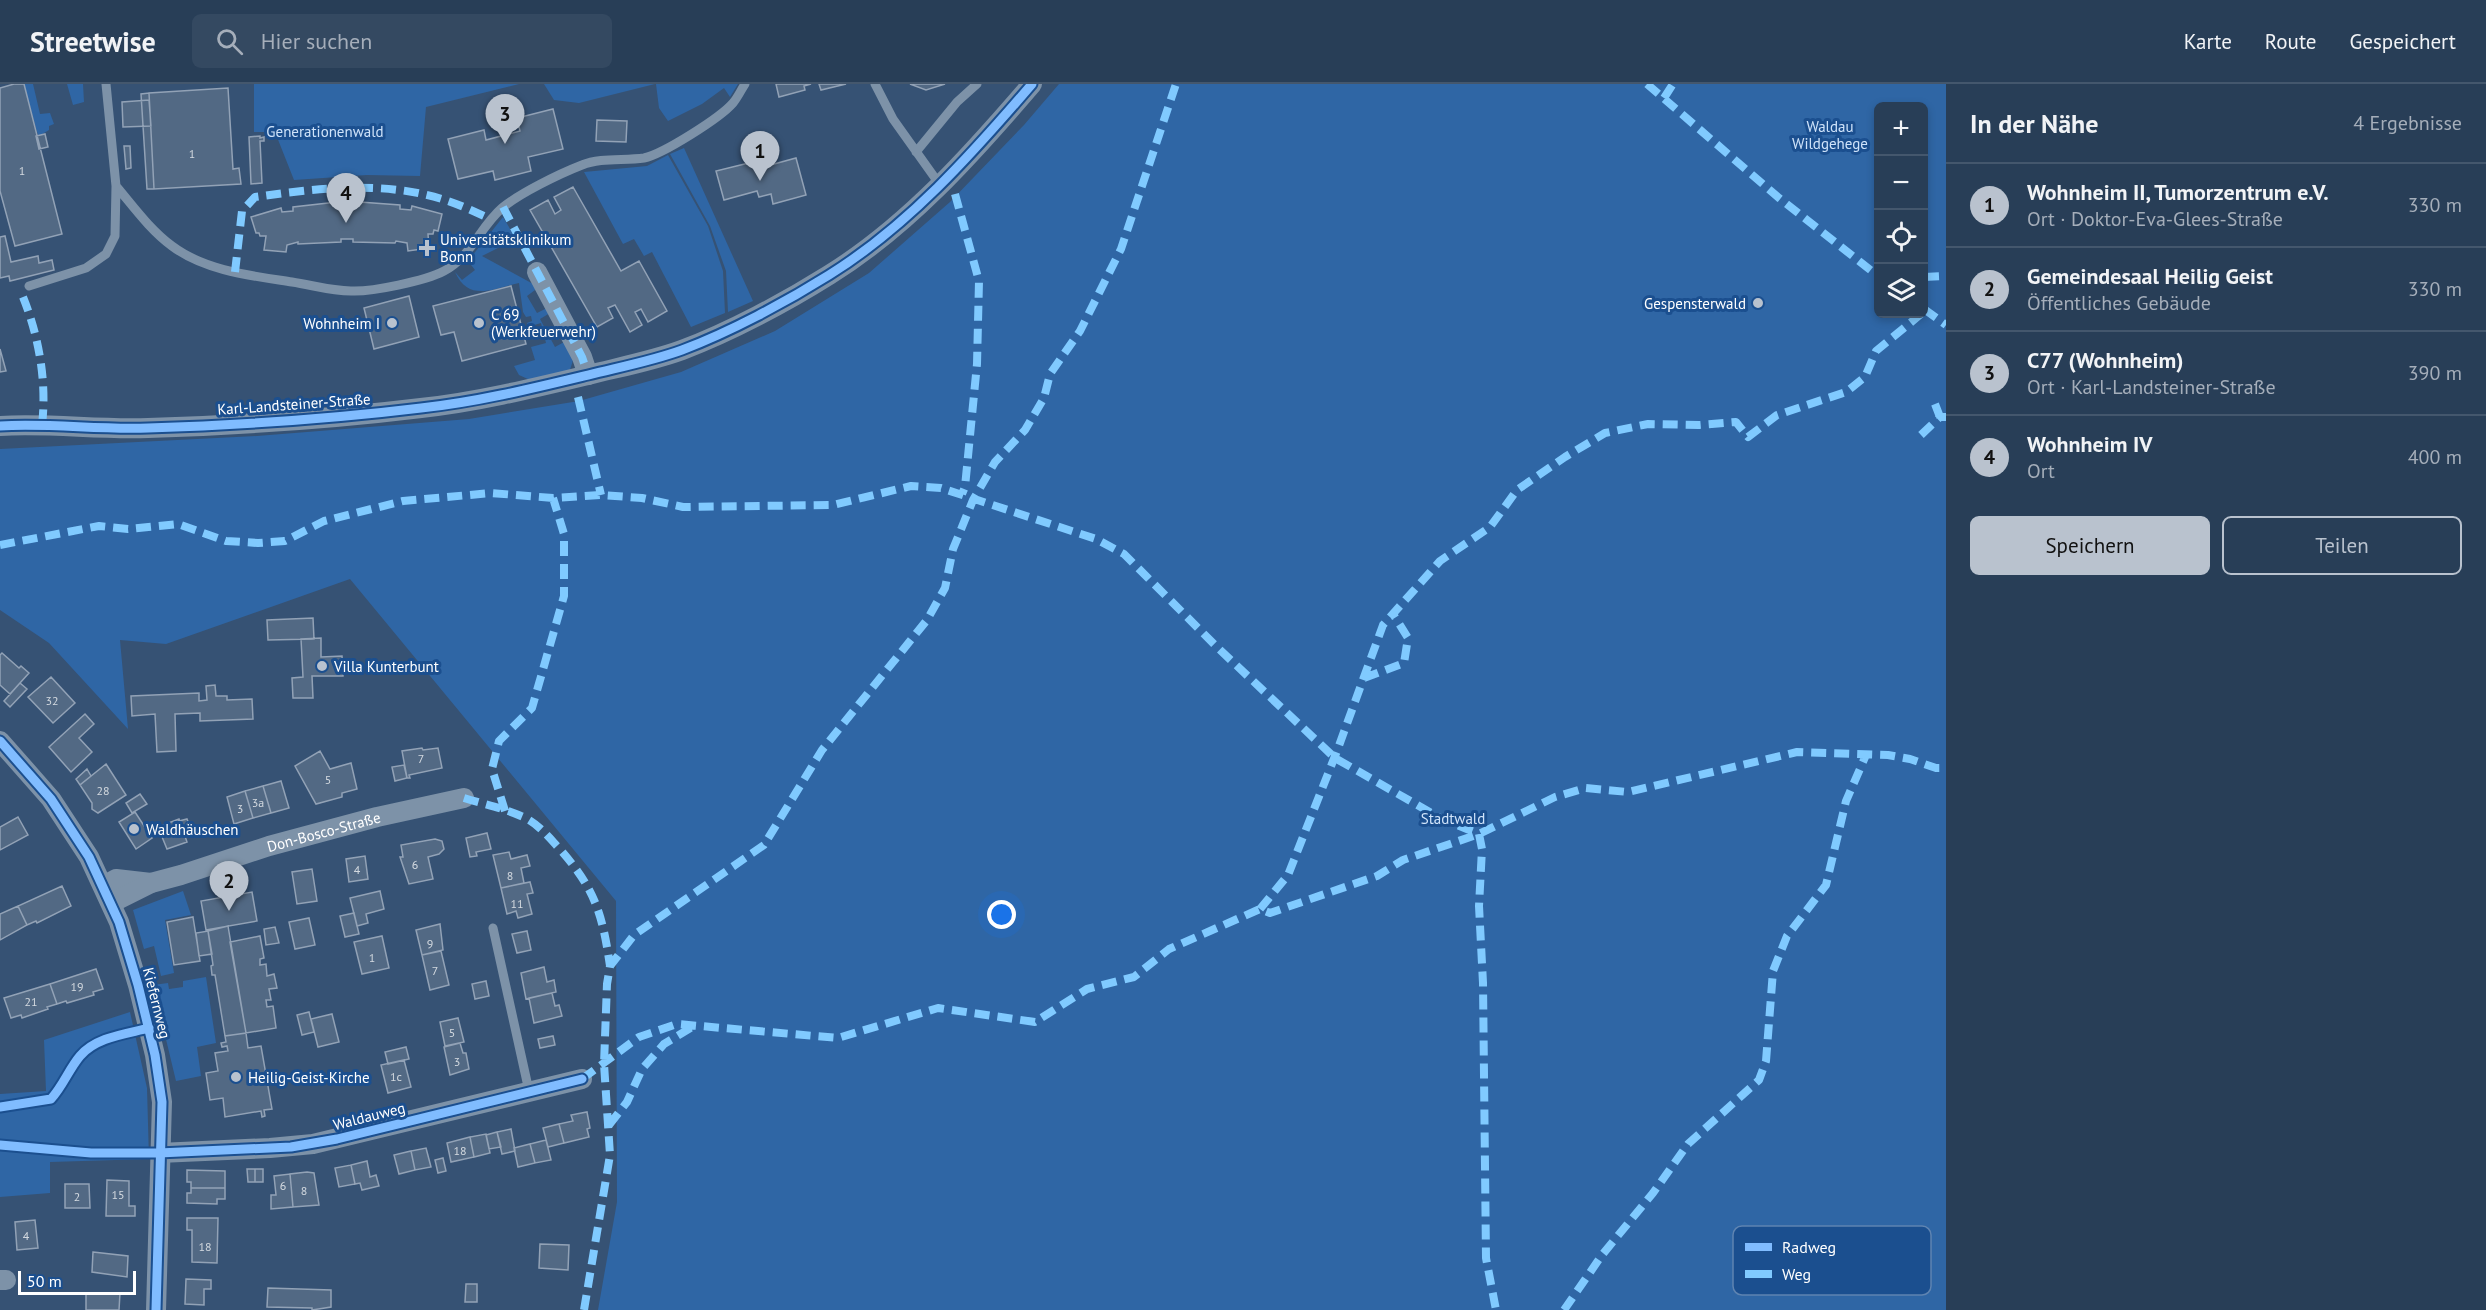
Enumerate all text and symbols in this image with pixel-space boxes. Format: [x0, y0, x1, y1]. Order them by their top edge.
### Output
search box [192, 14, 612, 68]
text: Streetwise [30, 23, 156, 60]
icon: search [213, 25, 246, 58]
text: Hier suchen [261, 27, 372, 55]
text: Karte [2184, 28, 2232, 55]
text: Route [2265, 28, 2316, 55]
text: Gespeichert [2349, 28, 2456, 55]
pin: 3 [486, 94, 524, 144]
map controls [1874, 102, 1928, 318]
button: + [1874, 102, 1928, 156]
text: In der Nähe [1970, 107, 2098, 140]
text: 4 Ergebnisse [2353, 110, 2462, 136]
park label: Waldau Wildgehege [1792, 117, 1868, 153]
park label: Generationenwald [266, 122, 384, 141]
pin: 1 [740, 132, 780, 181]
house number: 1 [189, 146, 195, 161]
button: − [1874, 156, 1928, 210]
house number: 1 [19, 163, 25, 178]
pin: 4 [326, 174, 366, 223]
text: Wohnheim II, Tumorzentrum e.V. [2027, 178, 2329, 206]
text: 1 [1984, 192, 1995, 218]
text: 330 m [2408, 192, 2462, 218]
text: Ort · Doktor-Eva-Glees-Straße [2027, 206, 2283, 232]
button: locate [1874, 210, 1928, 264]
place label: Universitätsklinikum Bonn [440, 230, 571, 266]
marker: Universitätsklinikum Bonn [418, 239, 436, 257]
text: Gemeindesaal Heilig Geist [2027, 262, 2273, 290]
button: layers [1874, 264, 1928, 318]
text: 2 [1984, 276, 1995, 302]
text: 330 m [2408, 276, 2462, 302]
text: Öffentliches Gebäude [2027, 290, 2211, 316]
place label: Gespensterwald [1644, 294, 1746, 313]
marker: Gespensterwald [1751, 296, 1765, 310]
place label: C 69 (Werkfeuerwehr) [491, 305, 596, 341]
place label: Wohnheim I [303, 314, 380, 333]
marker: Wohnheim I [385, 316, 399, 330]
marker: C 69 (Werkfeuerwehr) [472, 316, 486, 330]
text: C77 (Wohnheim) [2027, 346, 2183, 374]
text: 3 [1984, 360, 1995, 386]
text: 390 m [2408, 360, 2462, 386]
text: Ort · Karl-Landsteiner-Straße [2027, 374, 2276, 400]
street label: Karl-Landsteiner-Straße [217, 389, 371, 419]
text: Wohnheim IV [2027, 430, 2152, 458]
text: 4 [1984, 444, 1995, 470]
text: 400 m [2408, 444, 2462, 470]
text: Ort [2027, 458, 2055, 484]
button: Speichern [1970, 516, 2210, 575]
button: Teilen [2222, 516, 2462, 575]
place label: Villa Kunterbunt [333, 657, 439, 676]
marker: Villa Kunterbunt [315, 659, 329, 673]
house number: 32 [45, 693, 59, 708]
house number: 7 [418, 751, 424, 766]
house number: 5 [325, 772, 331, 787]
house number: 28 [96, 783, 110, 798]
house number: 3a [252, 795, 264, 810]
house number: 3 [237, 801, 243, 816]
street label: Don-Bosco-Straße [265, 807, 382, 856]
park label: Stadtwald [1421, 809, 1485, 828]
place label: Waldhäuschen [146, 820, 239, 839]
marker: Waldhäuschen [127, 822, 141, 836]
house number: 6 [412, 857, 418, 872]
pin: 2 [210, 862, 248, 911]
house number: 4 [354, 862, 361, 877]
house number: 8 [507, 868, 513, 883]
house number: 11 [510, 896, 524, 911]
your location [987, 900, 1016, 929]
house number: 9 [427, 936, 433, 951]
house number: 1 [369, 950, 375, 965]
house number: 7 [432, 963, 438, 978]
street label: Kiefernweg [139, 965, 175, 1041]
house number: 19 [70, 979, 84, 994]
house number: 21 [24, 994, 38, 1009]
house number: 5 [449, 1025, 455, 1040]
house number: 3 [454, 1054, 460, 1069]
place label: Heilig-Geist-Kirche [248, 1068, 370, 1087]
house number: 1c [390, 1069, 403, 1084]
marker: Heilig-Geist-Kirche [229, 1070, 243, 1084]
street label: Waldauweg [331, 1098, 407, 1134]
house number: 18 [453, 1143, 467, 1158]
house number: 6 [280, 1178, 286, 1193]
house number: 8 [301, 1183, 307, 1198]
house number: 15 [111, 1187, 125, 1202]
house number: 2 [74, 1189, 80, 1204]
legend [1733, 1226, 1931, 1295]
house number: 4 [23, 1228, 30, 1243]
text: Radweg [1782, 1237, 1836, 1257]
house number: 18 [198, 1239, 212, 1254]
text: Weg [1782, 1264, 1811, 1284]
scale bar [18, 1268, 136, 1296]
text: 50 m [27, 1271, 62, 1291]

